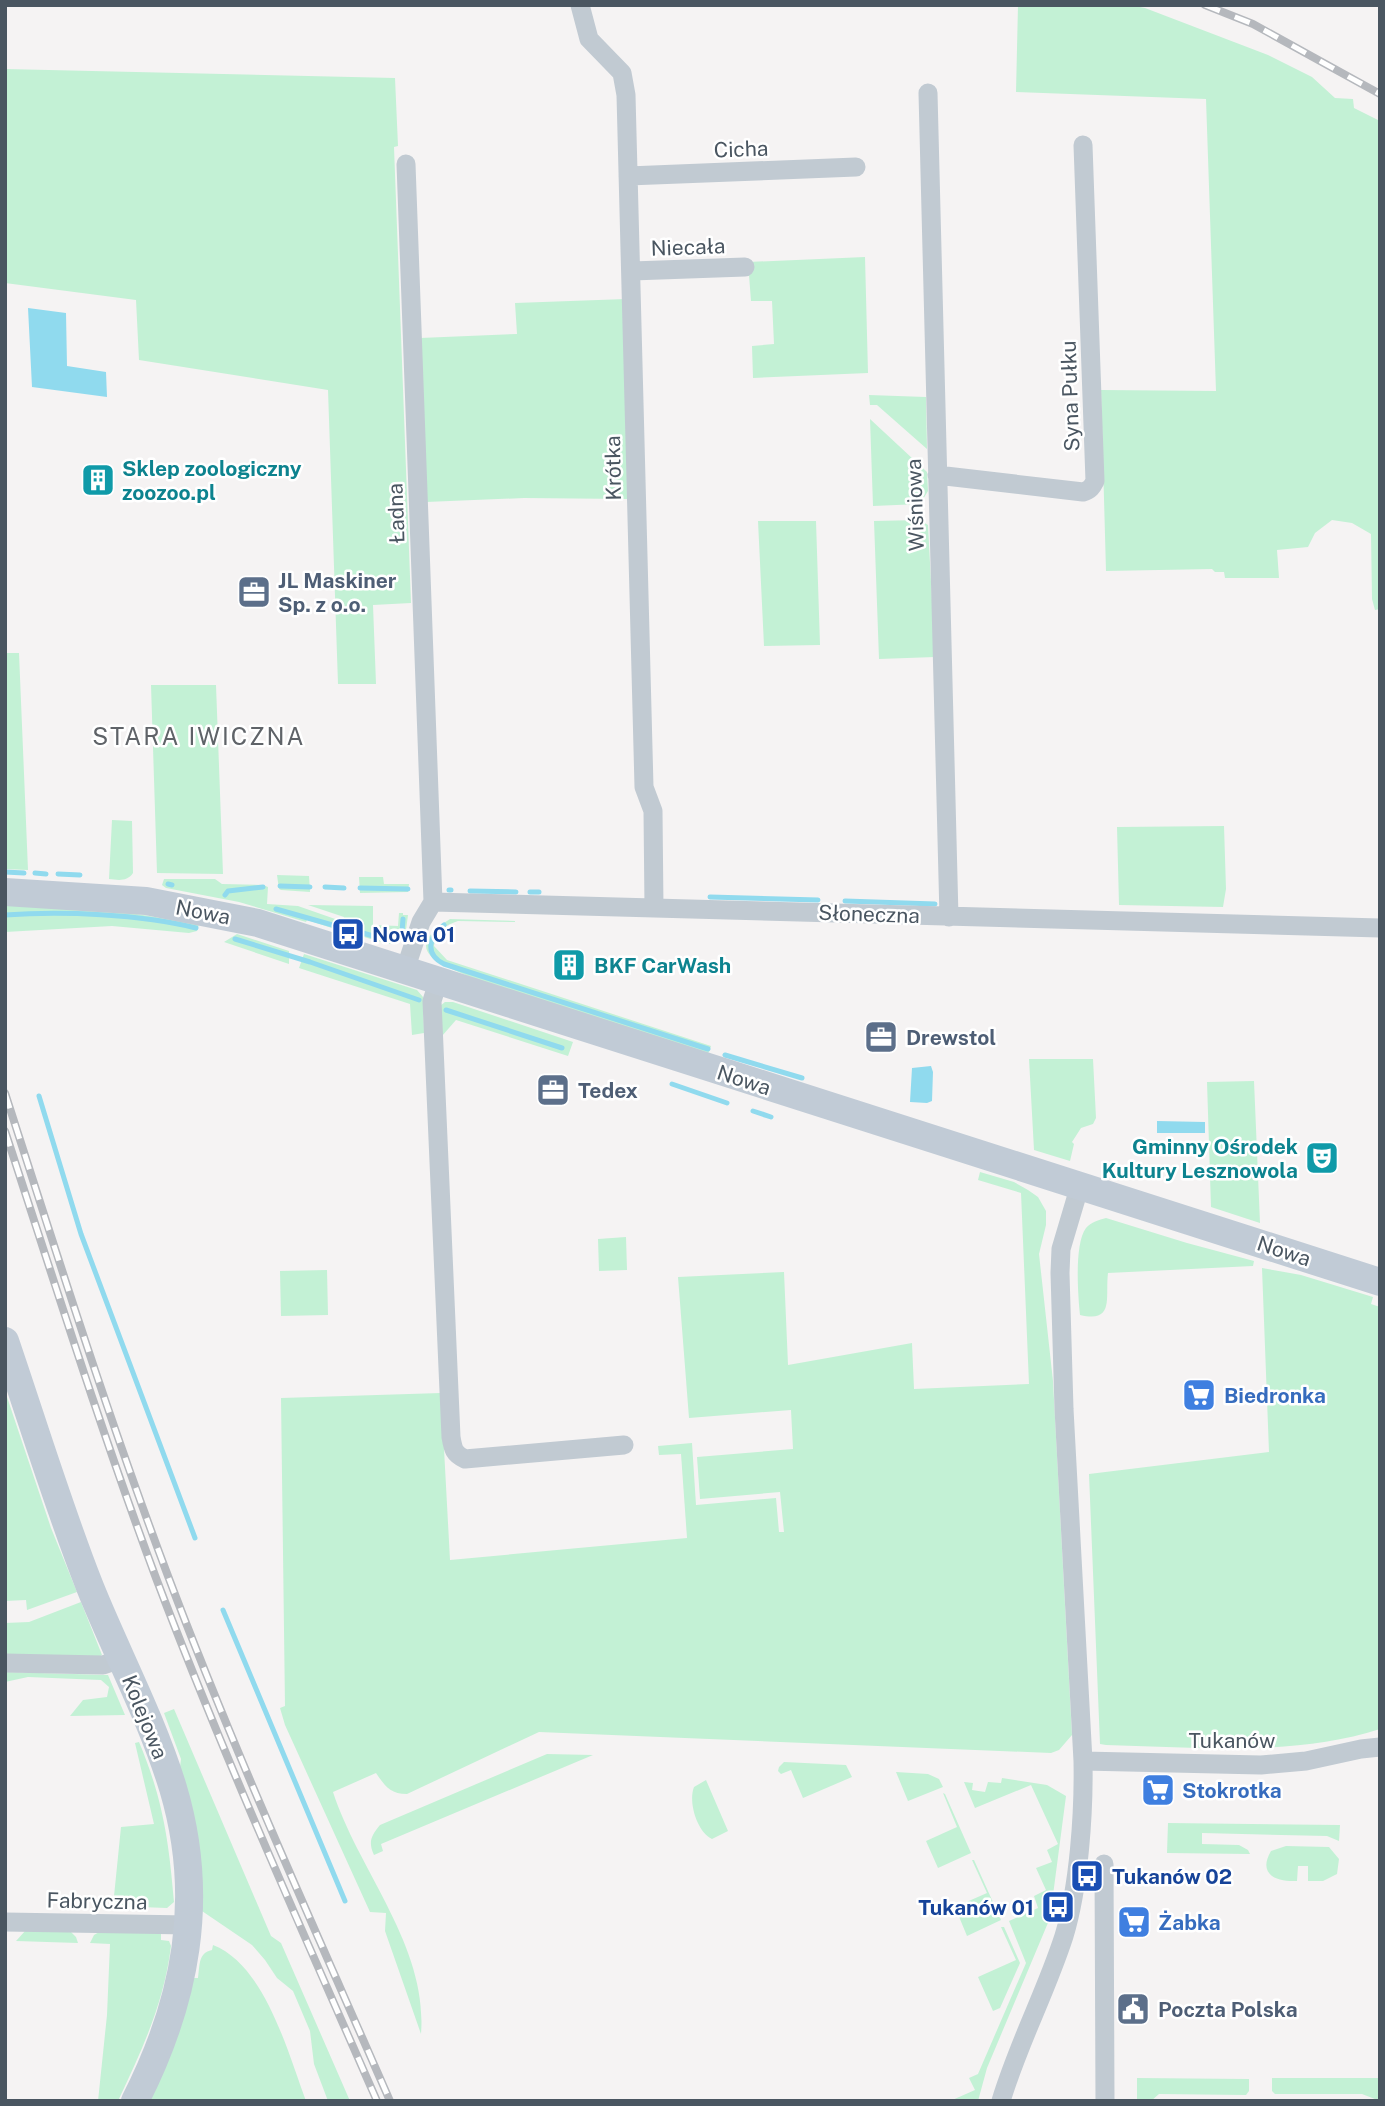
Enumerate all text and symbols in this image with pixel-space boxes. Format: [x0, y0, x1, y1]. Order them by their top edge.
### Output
street label: Cicha [713, 136, 769, 162]
street label: Niecała [650, 233, 726, 261]
street label: Syna Pułku [1056, 340, 1084, 452]
street label: Krótka [600, 435, 626, 501]
place label: Sklep zoologiczny zoozoo.pl [122, 456, 302, 505]
street label: Wiśniowa [901, 458, 929, 552]
building icon: Sklep zoologiczny zoozoo.pl [79, 461, 117, 499]
street label: Ładna [382, 483, 410, 543]
place label: JL Maskiner Sp. z o.o. [278, 568, 397, 617]
office icon: JL Maskiner Sp. z o.o. [235, 573, 273, 611]
district label: STARA IWICZNA [92, 722, 306, 750]
street label: Nowa [174, 894, 232, 930]
street label: Słoneczna [818, 900, 920, 928]
bus stop icon: Nowa 01 [329, 915, 367, 953]
place label: Nowa 01 [372, 922, 455, 947]
building icon: BKF CarWash [550, 946, 588, 984]
place label: BKF CarWash [594, 953, 731, 978]
office icon: Drewstol [862, 1018, 900, 1056]
place label: Drewstol [906, 1025, 996, 1050]
street label: Nowa [714, 1060, 774, 1100]
office icon: Tedex [534, 1071, 572, 1109]
place label: Tedex [578, 1078, 638, 1103]
place label: Gminny Ośrodek Kultury Lesznowola [1102, 1134, 1298, 1183]
theatre icon: Gminny Ośrodek Kultury Lesznowola [1303, 1139, 1341, 1177]
street label: Nowa [1254, 1231, 1314, 1271]
supermarket icon: Biedronka [1180, 1376, 1218, 1414]
place label: Biedronka [1224, 1383, 1326, 1408]
street label: Kolejowa [117, 1671, 173, 1763]
street label: Tukanów [1189, 1728, 1275, 1753]
supermarket icon: Stokrotka [1139, 1771, 1177, 1809]
place label: Stokrotka [1182, 1778, 1282, 1803]
bus stop icon: Tukanów 02 [1068, 1857, 1106, 1895]
place label: Tukanów 02 [1112, 1864, 1232, 1889]
street label: Fabryczna [46, 1888, 148, 1914]
bus stop icon: Tukanów 01 [1039, 1888, 1077, 1926]
place label: Tukanów 01 [918, 1895, 1034, 1920]
supermarket icon: Żabka [1115, 1903, 1153, 1941]
place label: Żabka [1158, 1910, 1221, 1935]
public building icon: Poczta Polska [1114, 1990, 1152, 2028]
place label: Poczta Polska [1158, 1997, 1298, 2022]

